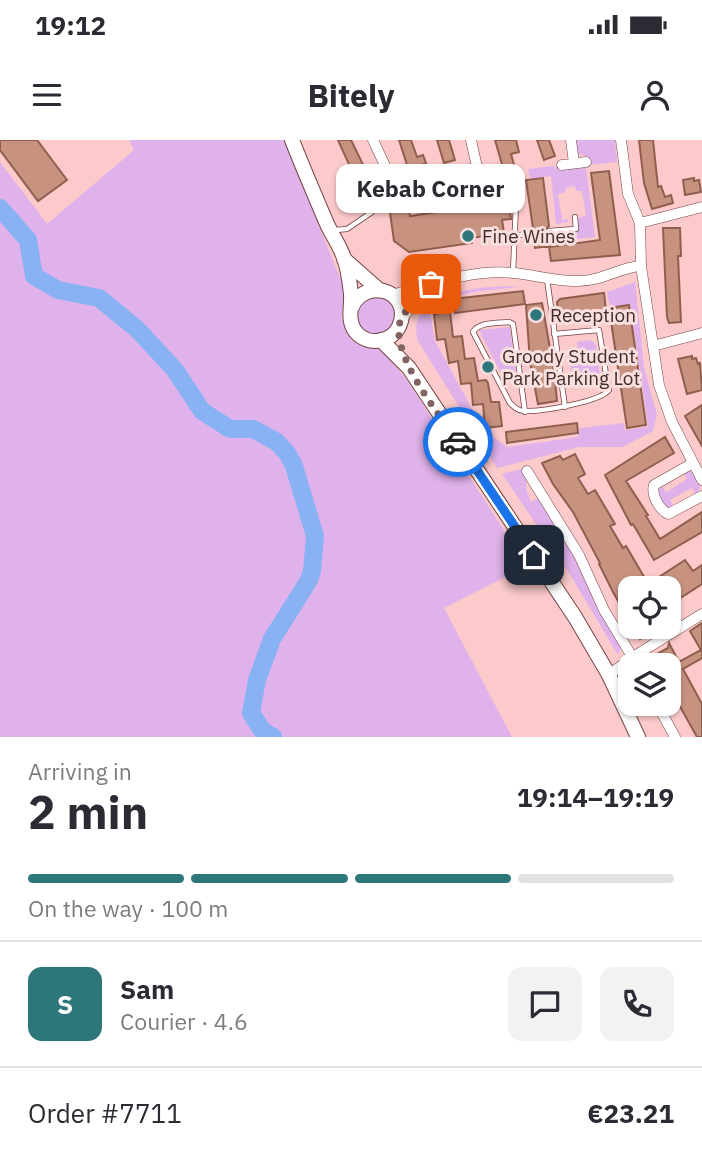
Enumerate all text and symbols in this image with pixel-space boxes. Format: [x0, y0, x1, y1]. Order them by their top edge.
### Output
text: 19:12 [35, 8, 106, 42]
text: Bitely [307, 74, 395, 116]
icon: menu [28, 76, 66, 114]
icon: person [636, 76, 674, 114]
callout: Kebab Corner [336, 165, 526, 214]
text: Kebab Corner [356, 173, 505, 203]
place label: Fine Wines [482, 224, 575, 248]
marker: Fine Wines [460, 228, 476, 244]
pin [401, 254, 461, 314]
icon: bag [412, 265, 450, 303]
place label: Reception [550, 303, 636, 327]
marker: Reception [528, 307, 544, 323]
place label: Groody Student Park Parking Lot [502, 344, 640, 390]
marker: Groody Student Park Parking Lot [480, 359, 496, 375]
courier [423, 407, 493, 477]
icon: car [439, 423, 477, 461]
pin [504, 525, 564, 585]
icon: home [515, 536, 553, 574]
map controls [618, 576, 681, 716]
button: locate [618, 576, 681, 639]
button: layers [618, 653, 681, 716]
text: Arriving in [28, 756, 132, 786]
text: 19:14–19:19 [517, 780, 674, 814]
text: 2 min [28, 782, 148, 842]
text: On the way · 100 m [28, 893, 228, 923]
button: chat [508, 967, 582, 1041]
button: phone [600, 967, 674, 1041]
text: Sam [120, 972, 174, 1006]
text: S [57, 987, 73, 1021]
text: Courier · 4.6 [120, 1006, 248, 1036]
text: Order #7711 [28, 1096, 182, 1130]
text: €23.21 [587, 1096, 674, 1130]

